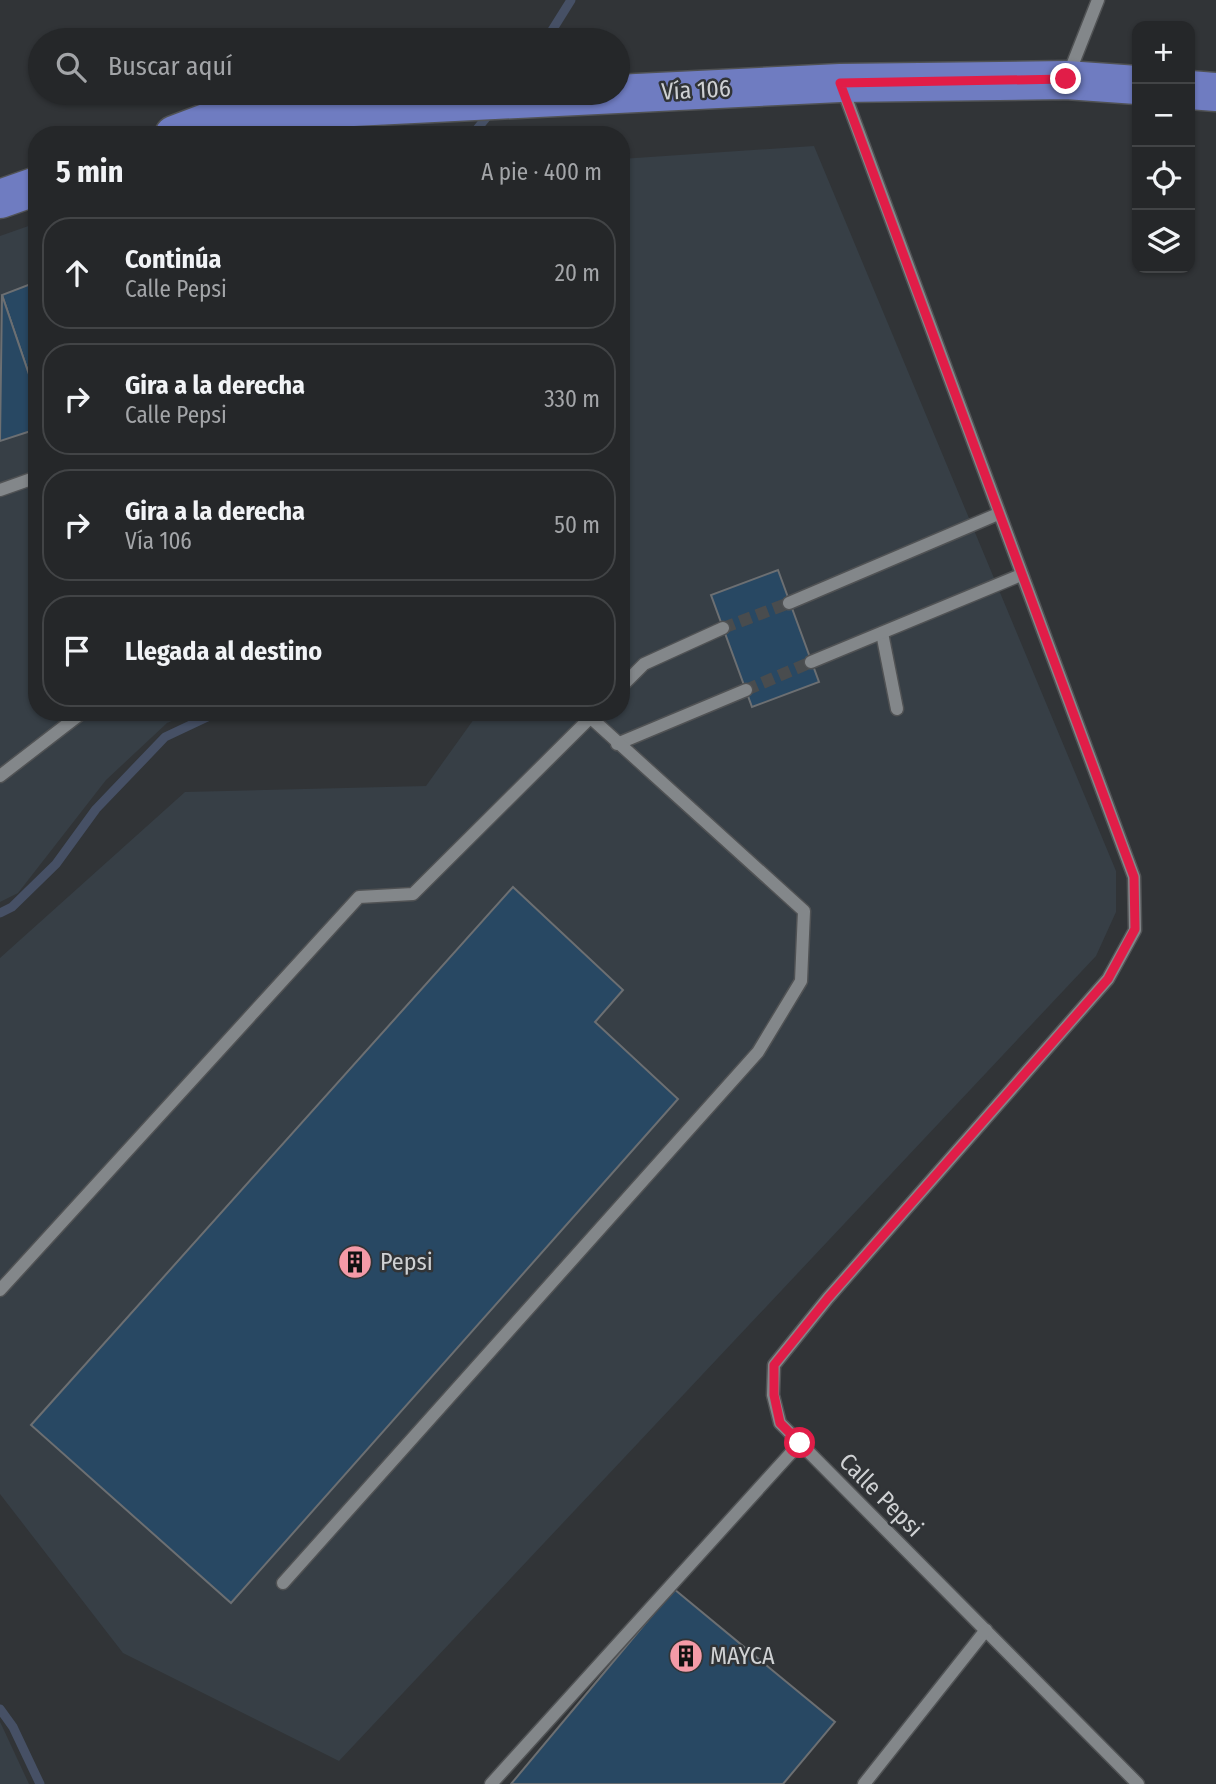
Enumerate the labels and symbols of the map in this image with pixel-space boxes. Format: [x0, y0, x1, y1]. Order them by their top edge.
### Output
route end [1050, 63, 1081, 94]
street label: Vía 106 [660, 74, 732, 106]
building icon: Pepsi [336, 1243, 374, 1281]
place label: Pepsi [380, 1248, 433, 1276]
route start [784, 1427, 815, 1458]
street label: Calle Pepsi [834, 1448, 928, 1542]
building icon: MAYCA [667, 1637, 705, 1675]
place label: MAYCA [710, 1642, 775, 1670]

